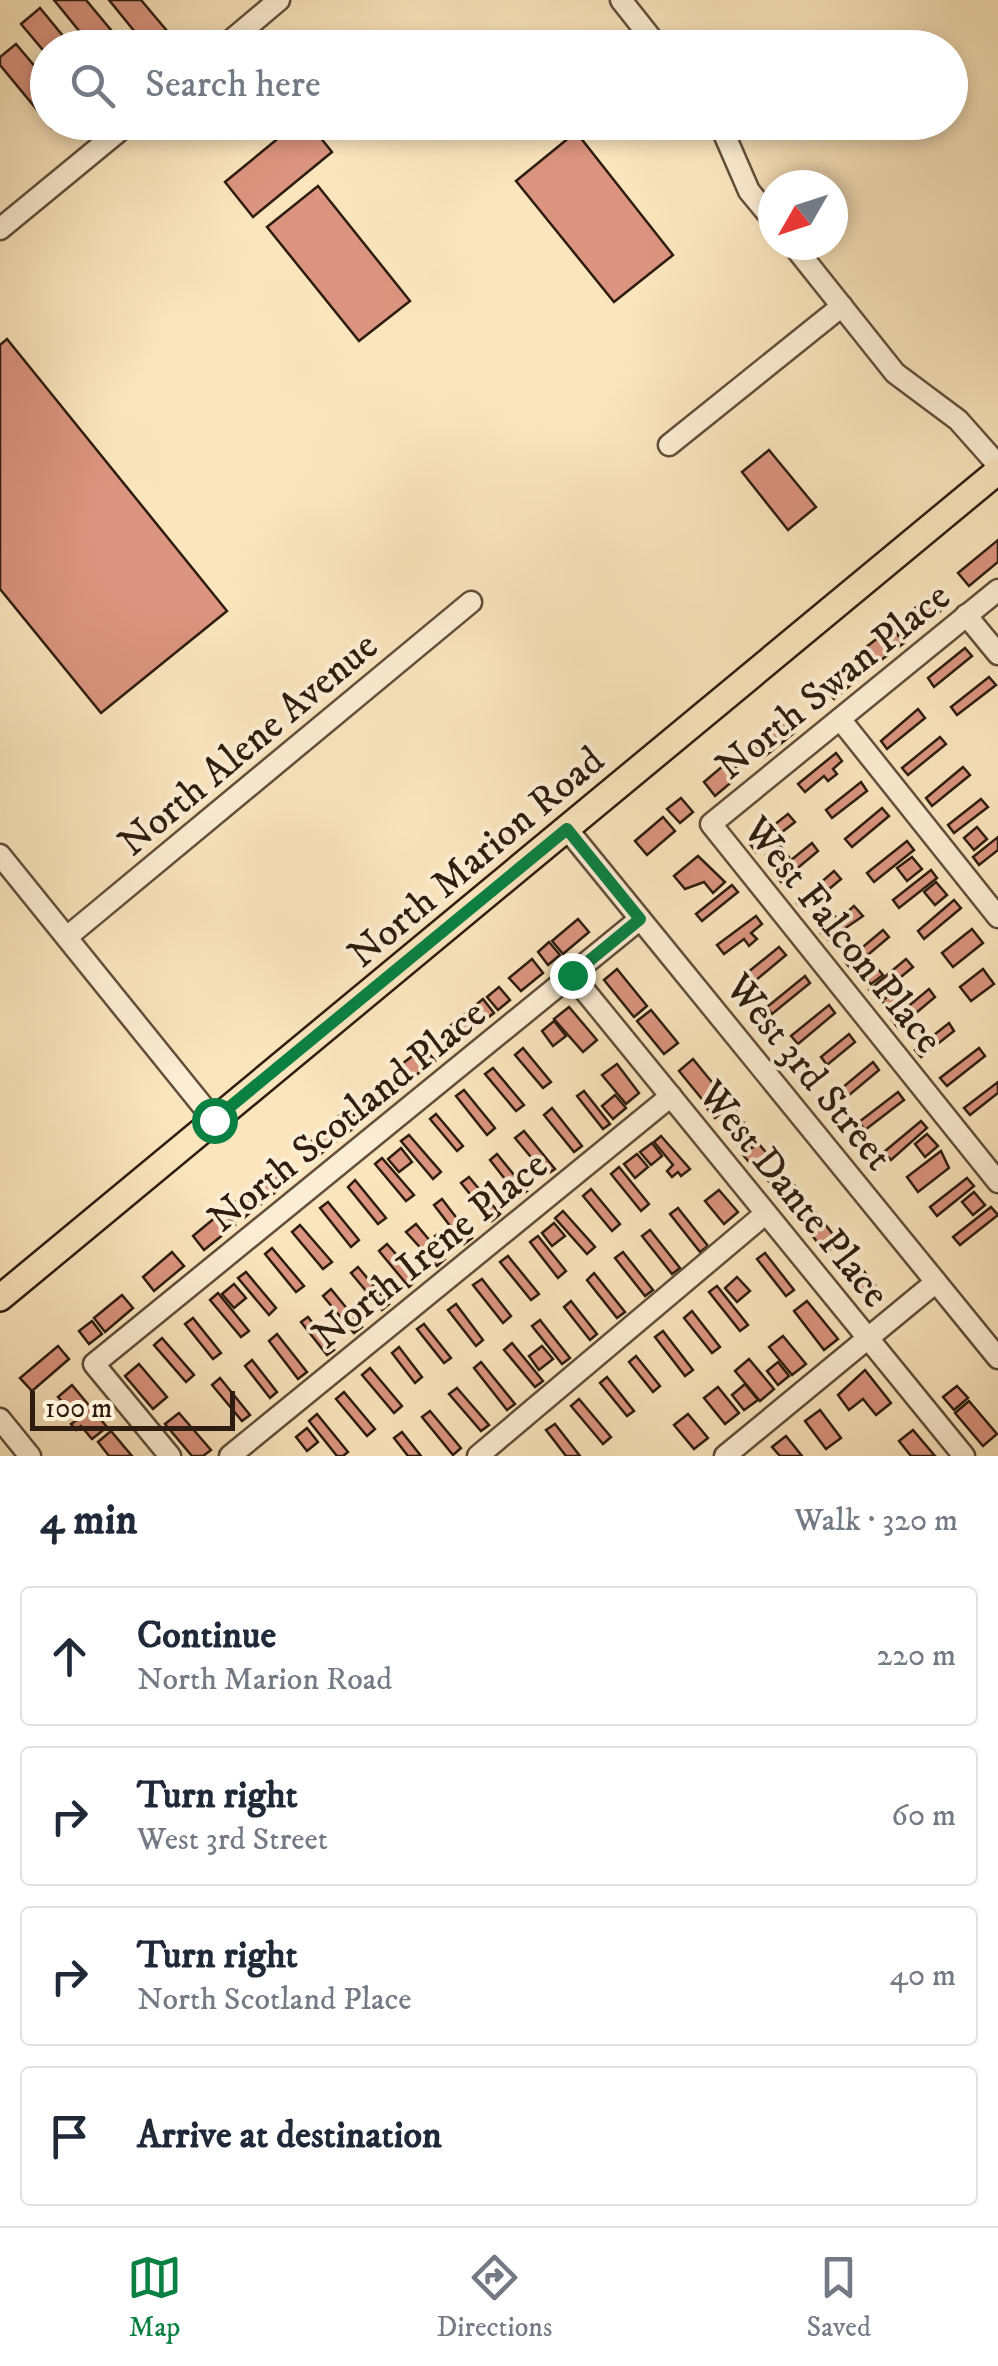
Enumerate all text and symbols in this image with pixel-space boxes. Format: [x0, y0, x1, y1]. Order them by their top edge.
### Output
search box [30, 30, 968, 140]
icon: search [65, 58, 120, 113]
text: Search here [145, 61, 321, 109]
north arrow [758, 170, 848, 260]
street label: North Swan Place [707, 573, 961, 792]
street label: North Alene Avenue [109, 622, 389, 868]
street label: North Marion Road [339, 737, 615, 980]
street label: West Falcon Place [730, 807, 952, 1064]
route end [550, 953, 596, 999]
street label: West 3rd Street [712, 964, 902, 1181]
street label: North Scotland Place [199, 990, 497, 1245]
street label: West Dante Place [685, 1071, 899, 1318]
route start [192, 1098, 238, 1144]
street label: North Irene Place [303, 1141, 559, 1361]
scale bar [30, 1386, 235, 1430]
text: 100 m [45, 1391, 112, 1426]
text: 4 min [40, 1495, 138, 1547]
text: Walk · 320 m [794, 1501, 958, 1541]
text: Continue [137, 1612, 276, 1660]
icon: ahead [42, 1629, 97, 1684]
text: 220 m [876, 1636, 956, 1676]
text: North Marion Road [137, 1660, 392, 1700]
text: Turn right [137, 1772, 298, 1820]
icon: right [42, 1789, 97, 1844]
text: 60 m [891, 1796, 956, 1836]
text: West 3rd Street [137, 1820, 328, 1860]
text: Turn right [137, 1932, 298, 1980]
icon: right [42, 1949, 97, 2004]
text: 40 m [889, 1956, 956, 1996]
text: North Scotland Place [137, 1980, 412, 2020]
icon: arrive [42, 2109, 97, 2164]
text: Arrive at destination [137, 2112, 442, 2160]
tab: Map [127, 2250, 182, 2345]
tab: Directions [436, 2250, 552, 2345]
tab: Saved [807, 2250, 871, 2345]

